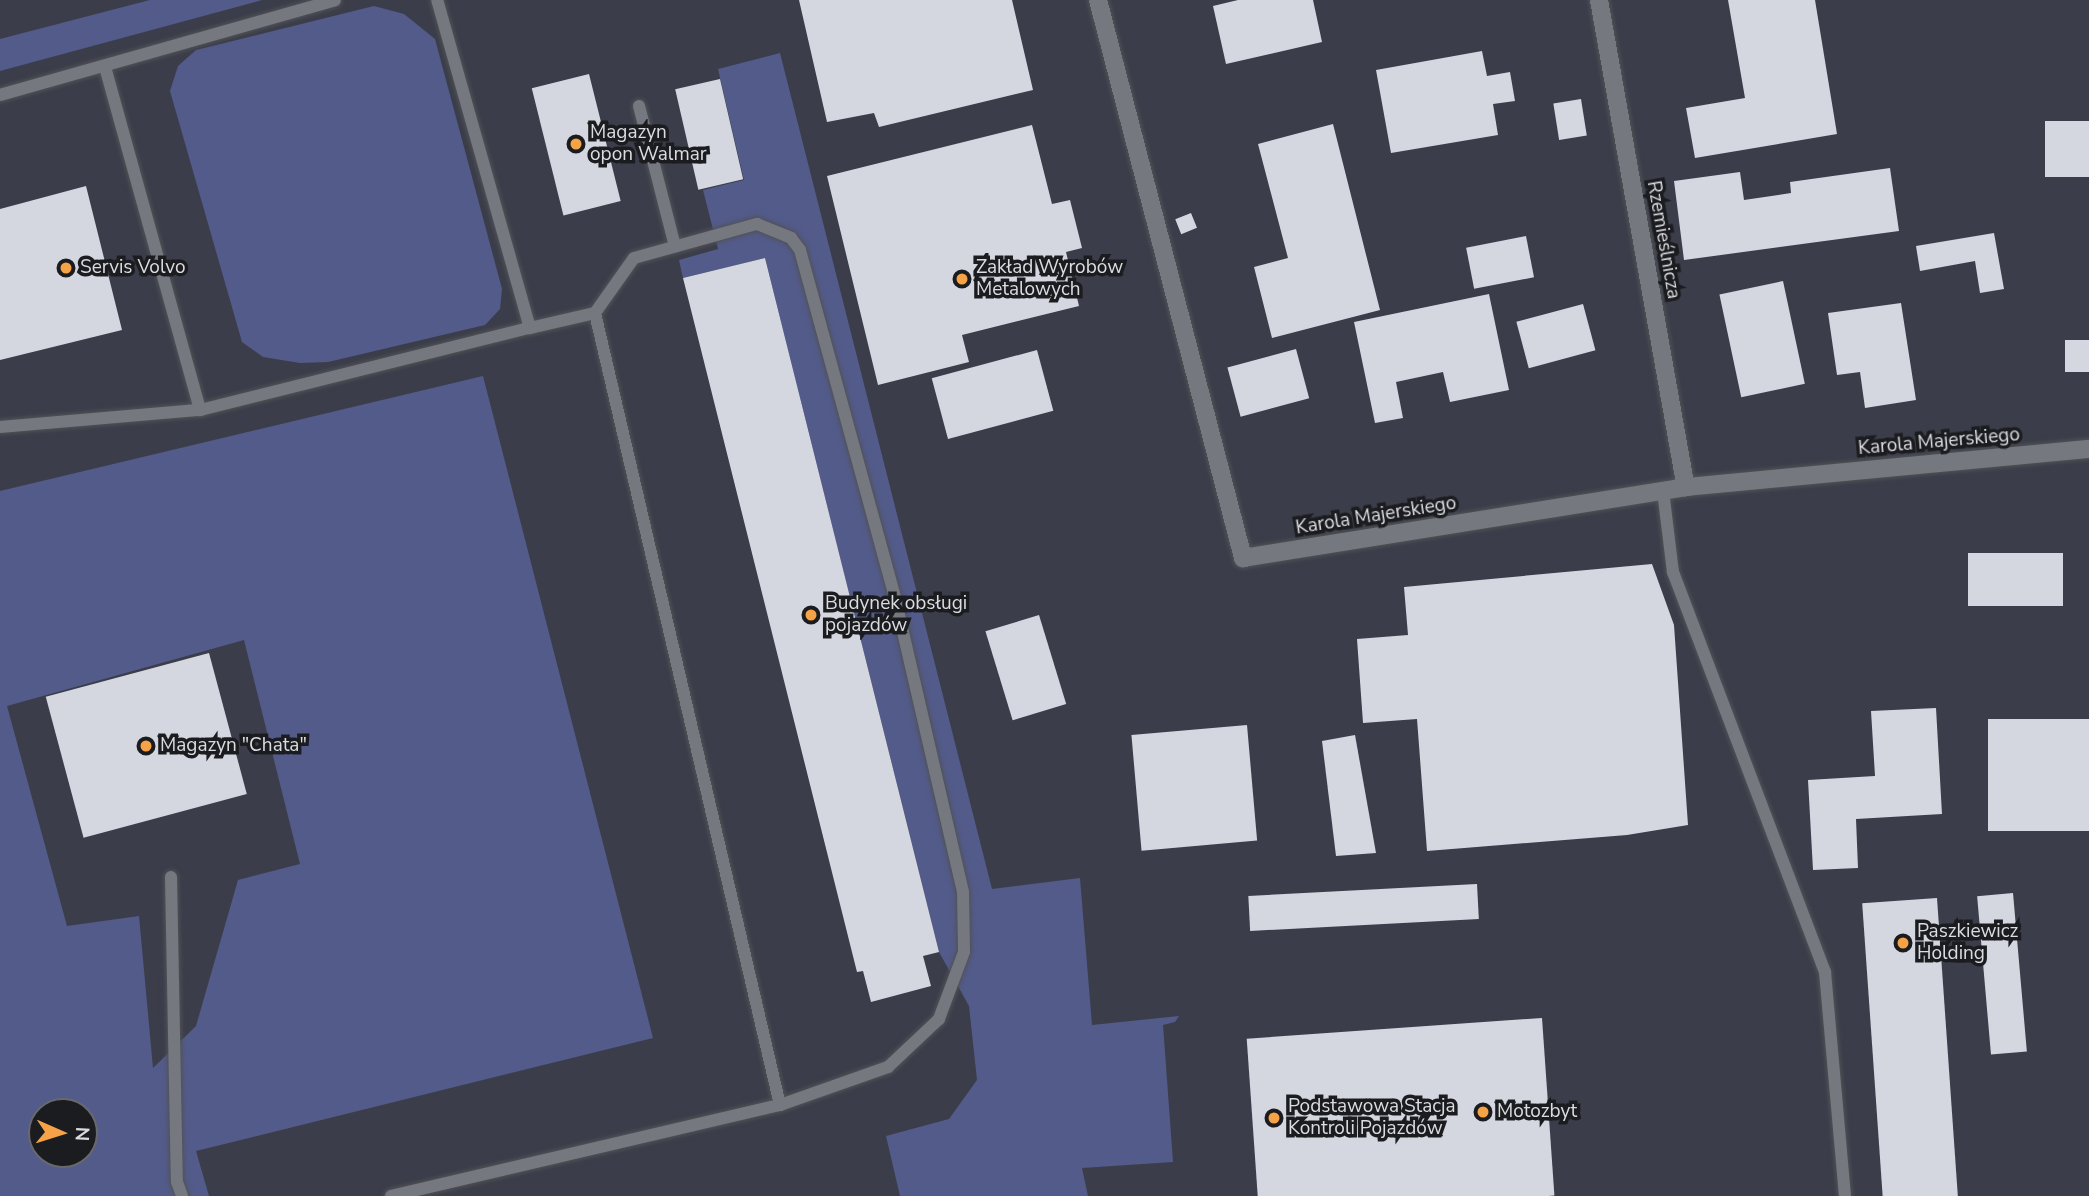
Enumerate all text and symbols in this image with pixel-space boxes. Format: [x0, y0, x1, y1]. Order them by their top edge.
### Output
place label: Magazyn opon Walmar [590, 122, 707, 166]
marker: Magazyn opon Walmar [568, 136, 584, 152]
street label: Rzemieślnicza [1641, 179, 1685, 301]
place label: Servis Volvo [80, 257, 186, 279]
place label: Zakład Wyrobów Metalowych [976, 257, 1123, 301]
marker: Servis Volvo [58, 260, 74, 276]
marker: Zakład Wyrobów Metalowych [954, 271, 970, 287]
street label: Karola Majerskiego [1857, 424, 2021, 460]
street label: Karola Majerskiego [1294, 492, 1458, 540]
place label: Budynek obsługi pojazdów [825, 593, 967, 637]
marker: Budynek obsługi pojazdów [803, 607, 819, 623]
place label: Magazyn "Chata" [160, 735, 307, 757]
marker: Magazyn "Chata" [138, 738, 154, 754]
place label: Paszkiewicz Holding [1917, 921, 2018, 965]
marker: Paszkiewicz Holding [1895, 935, 1911, 951]
place label: Podstawowa Stacja Kontroli Pojazdów [1288, 1096, 1456, 1140]
north arrow [28, 1098, 98, 1168]
place label: Motozbyt [1497, 1101, 1577, 1123]
marker: Motozbyt [1475, 1104, 1491, 1120]
marker: Podstawowa Stacja Kontroli Pojazdów [1266, 1110, 1282, 1126]
text: N [69, 1126, 95, 1142]

